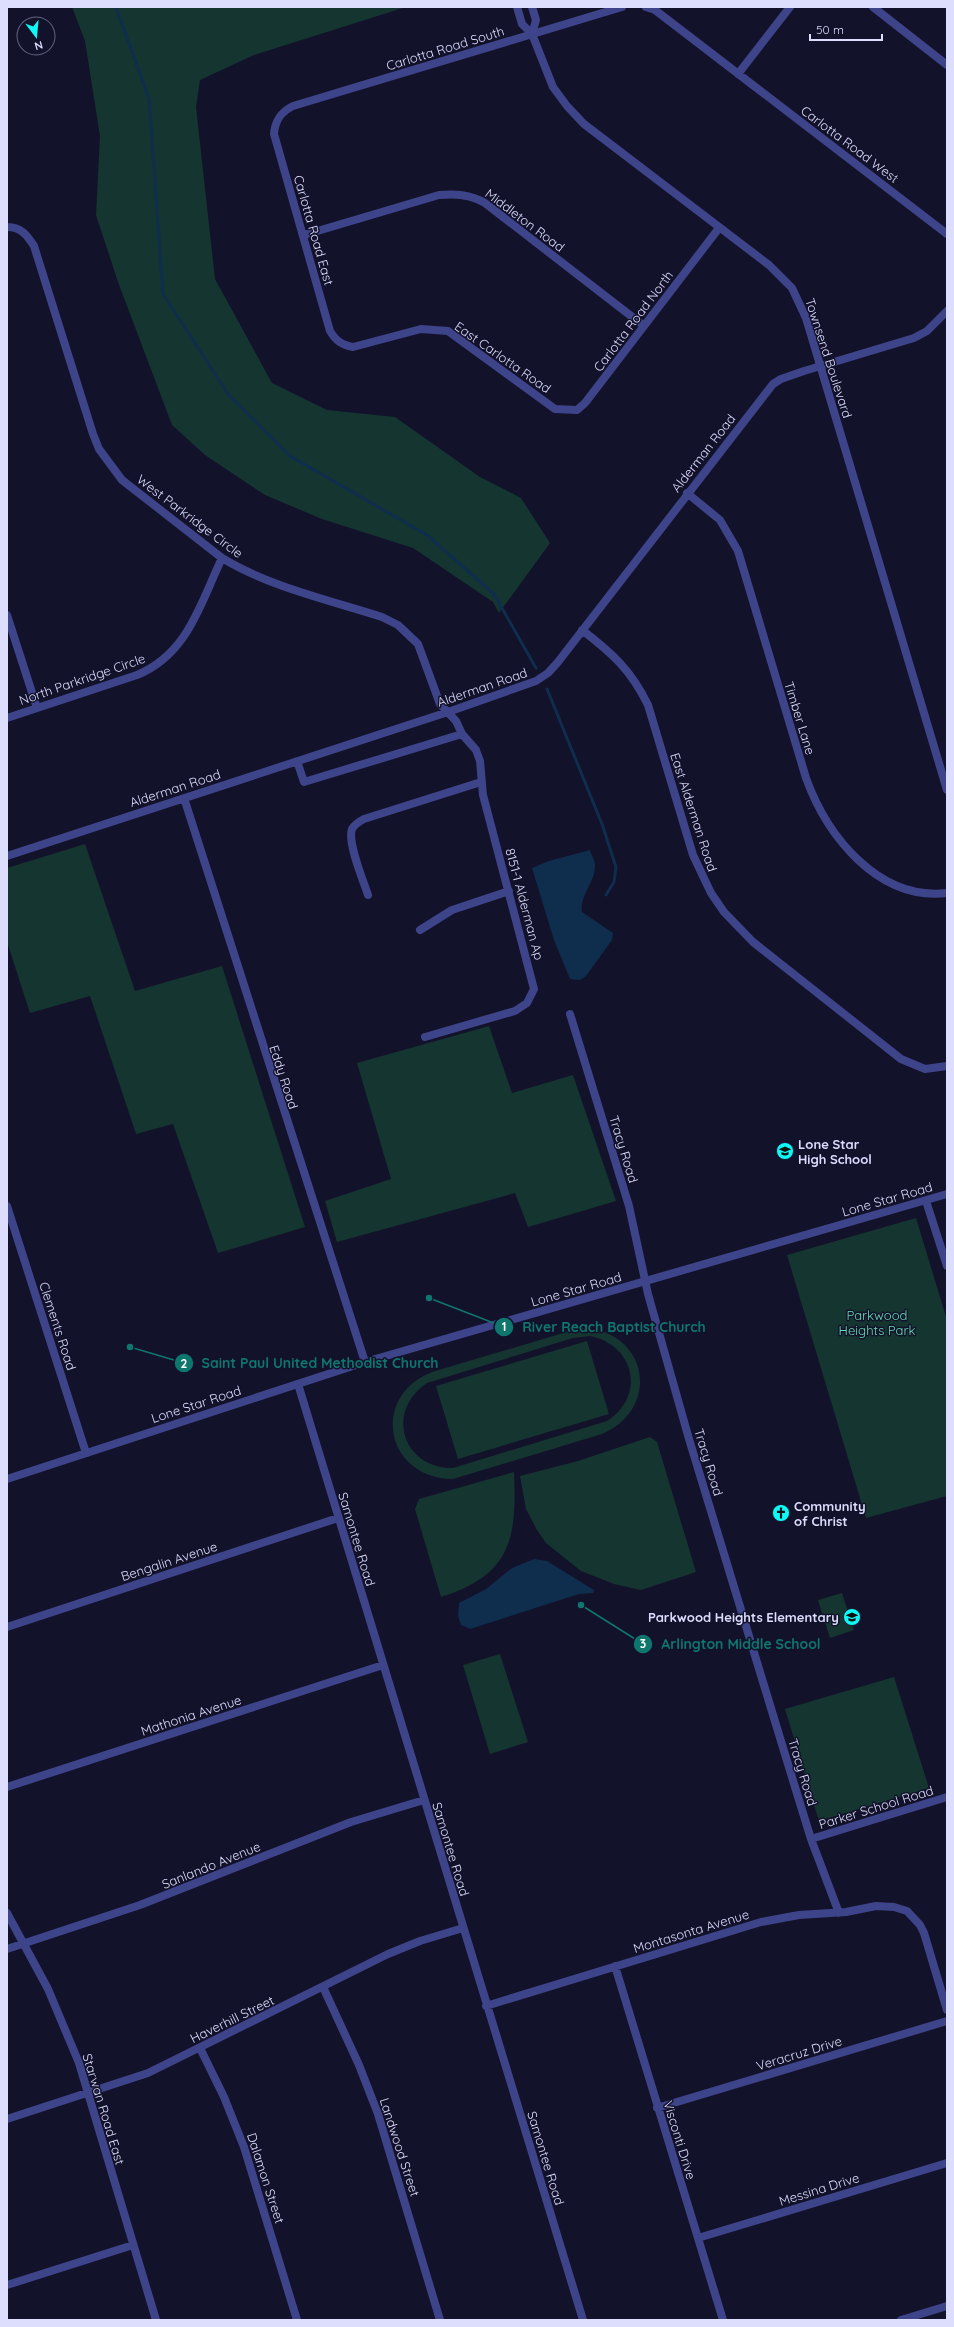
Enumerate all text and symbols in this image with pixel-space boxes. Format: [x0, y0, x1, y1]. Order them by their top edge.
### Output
north arrow [16, 16, 56, 56]
scale bar [810, 16, 882, 42]
street label: Carlotta Road South [384, 22, 506, 74]
text: 50 m [816, 22, 844, 37]
text: N [33, 38, 45, 53]
street label: Carlotta Road West [798, 102, 902, 186]
street label: Carlotta Road East [291, 173, 337, 287]
street label: Middleton Road [482, 185, 568, 255]
street label: Carlotta Road North [590, 267, 676, 375]
street label: Townsend Boulevard [802, 296, 856, 420]
street label: East Carlotta Road [452, 318, 554, 396]
street label: Alderman Road [668, 411, 738, 495]
street label: West Parkridge Circle [134, 471, 246, 561]
street label: North Parkridge Circle [17, 650, 147, 708]
street label: Alderman Road [435, 664, 529, 710]
street label: Timber Lane [781, 679, 819, 757]
street label: East Alderman Road [667, 751, 721, 873]
street label: Alderman Road [128, 766, 222, 810]
street label: 8151-1 Alderman Ap [502, 846, 548, 962]
street label: Eddy Road [266, 1043, 302, 1111]
street label: Tracy Road [606, 1113, 642, 1185]
place label: Lone Star High School [798, 1136, 872, 1167]
school or university icon: Lone Star High School [775, 1141, 795, 1161]
street label: Lone Star Road [840, 1178, 934, 1220]
street label: Lone Star Road [529, 1268, 623, 1310]
street label: Clements Road [36, 1280, 80, 1372]
park label: Parkwood Heights Park [839, 1307, 915, 1338]
callout: River Reach Baptist Church [494, 1314, 714, 1340]
text: River Reach Baptist Church [522, 1318, 706, 1336]
text: 1 [502, 1319, 506, 1334]
callout: Saint Paul United Methodist Church [174, 1350, 447, 1376]
text: Saint Paul United Methodist Church [202, 1354, 438, 1372]
text: 2 [181, 1356, 188, 1371]
street label: Lone Star Road [149, 1382, 243, 1426]
street label: Tracy Road [691, 1426, 727, 1498]
street label: Samontee Road [335, 1490, 379, 1588]
place label: Community of Christ [794, 1498, 866, 1529]
church icon: Community of Christ [771, 1503, 791, 1523]
street label: Bengalin Avenue [119, 1538, 219, 1584]
school or university icon: Parkwood Heights Elementary [842, 1607, 862, 1627]
place label: Parkwood Heights Elementary [648, 1609, 839, 1625]
callout: Arlington Middle School [633, 1631, 828, 1657]
text: Arlington Middle School [661, 1635, 821, 1653]
text: 3 [640, 1636, 646, 1651]
street label: Mathonia Avenue [139, 1691, 243, 1739]
street label: Tracy Road [785, 1736, 821, 1808]
street label: Parker School Road [817, 1782, 935, 1832]
street label: Samontee Road [429, 1800, 473, 1898]
street label: Sanlando Avenue [159, 1838, 263, 1892]
street label: Montasonta Avenue [631, 1906, 751, 1956]
street label: Haverhill Street [187, 1992, 277, 2046]
street label: Veracruz Drive [754, 2032, 844, 2074]
street label: Starwan Road East [79, 2051, 129, 2167]
street label: Landwood Street [377, 2096, 423, 2198]
street label: Visconti Drive [660, 2099, 700, 2181]
street label: Samontee Road [524, 2109, 568, 2207]
street label: Dalamon Street [244, 2131, 288, 2225]
street label: Messina Drive [777, 2169, 861, 2209]

